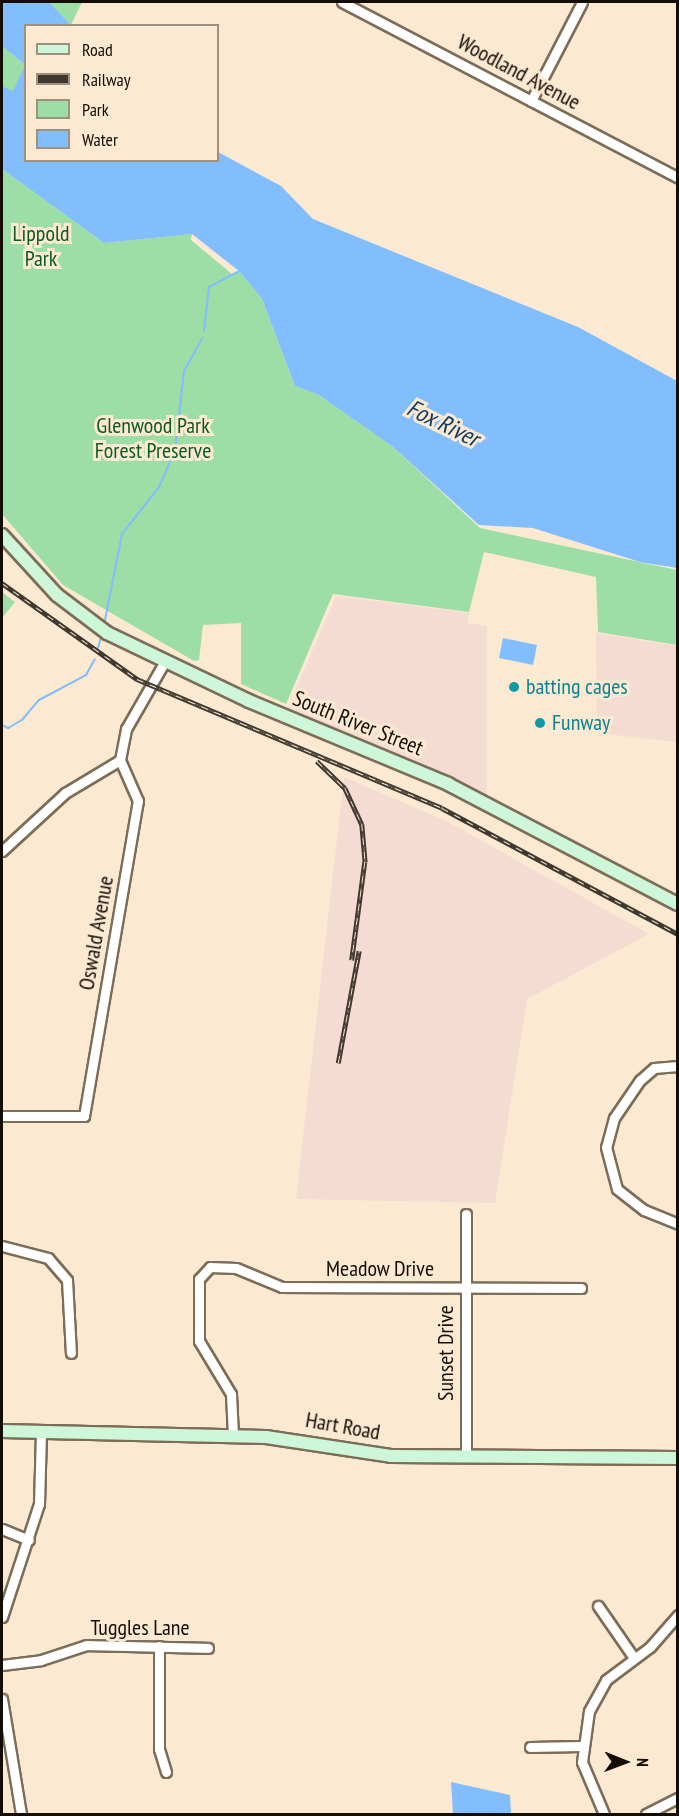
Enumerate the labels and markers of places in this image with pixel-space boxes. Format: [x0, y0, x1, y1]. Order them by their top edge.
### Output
place label: batting cages [526, 674, 628, 700]
marker: batting cages [507, 680, 521, 694]
place label: Funway [552, 710, 610, 736]
marker: Funway [533, 716, 547, 730]

